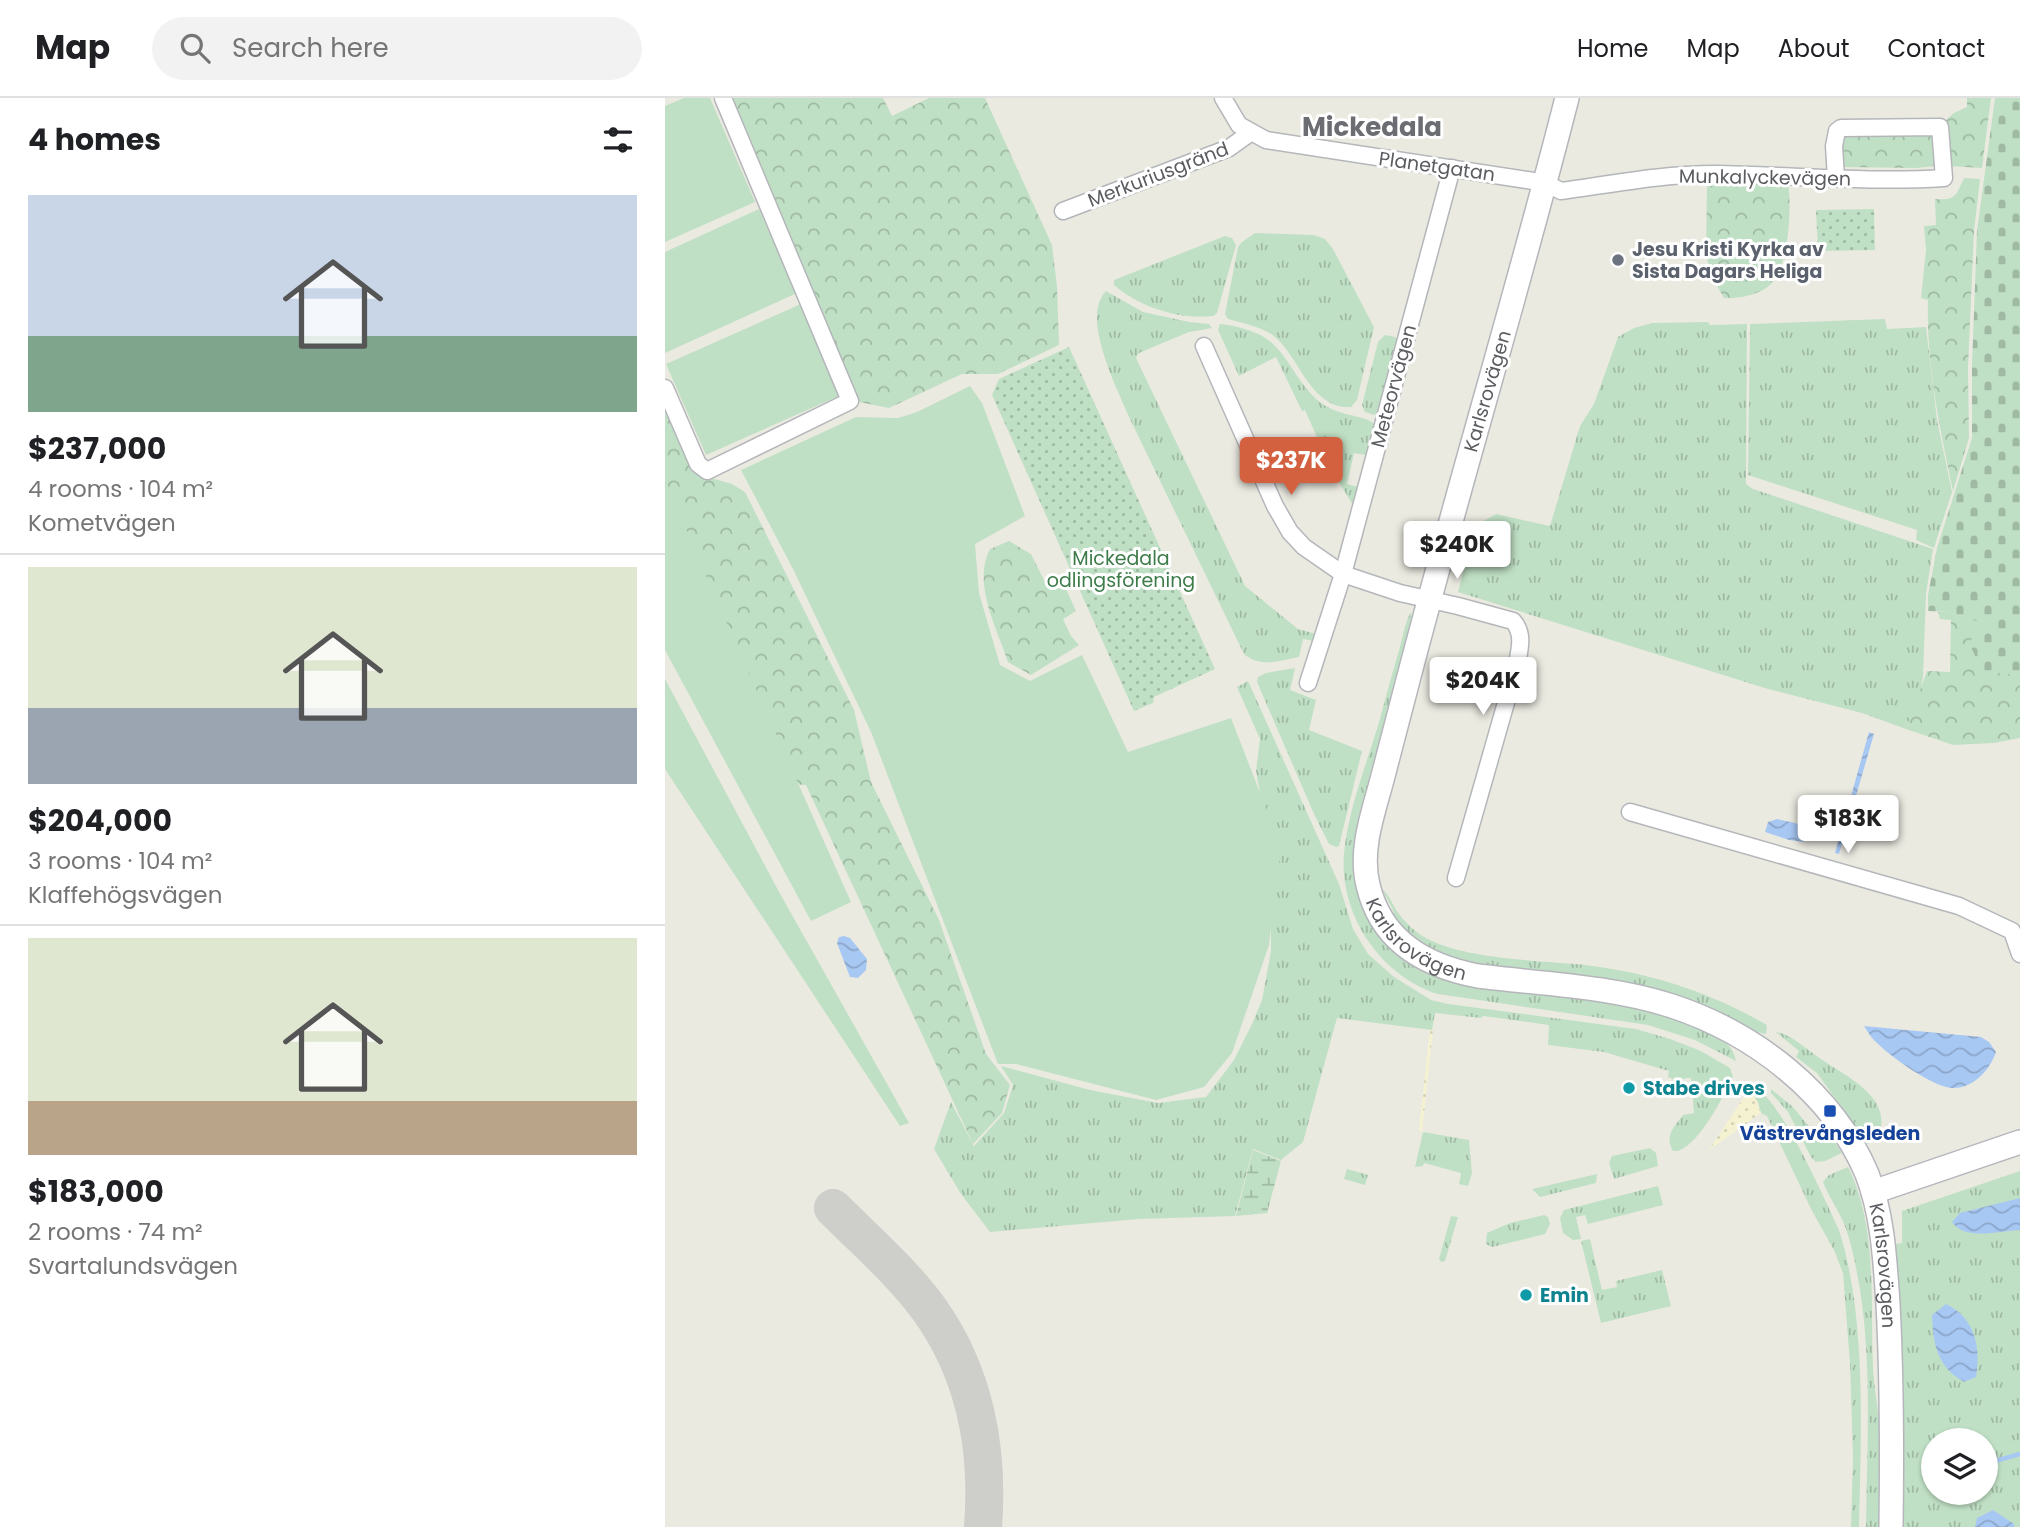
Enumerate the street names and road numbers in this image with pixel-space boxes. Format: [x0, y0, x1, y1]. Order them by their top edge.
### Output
street label: Merkuriusgränd [1084, 135, 1232, 214]
street label: Planetgatan [1377, 145, 1497, 188]
street label: Munkalyckevägen [1679, 163, 1851, 192]
street label: Meteorvägen [1364, 322, 1423, 451]
street label: Karlsrovägen [1457, 327, 1518, 455]
street label: Karlsrovägen [1359, 894, 1470, 987]
street label: Karlsrovägen [1862, 1201, 1902, 1329]

